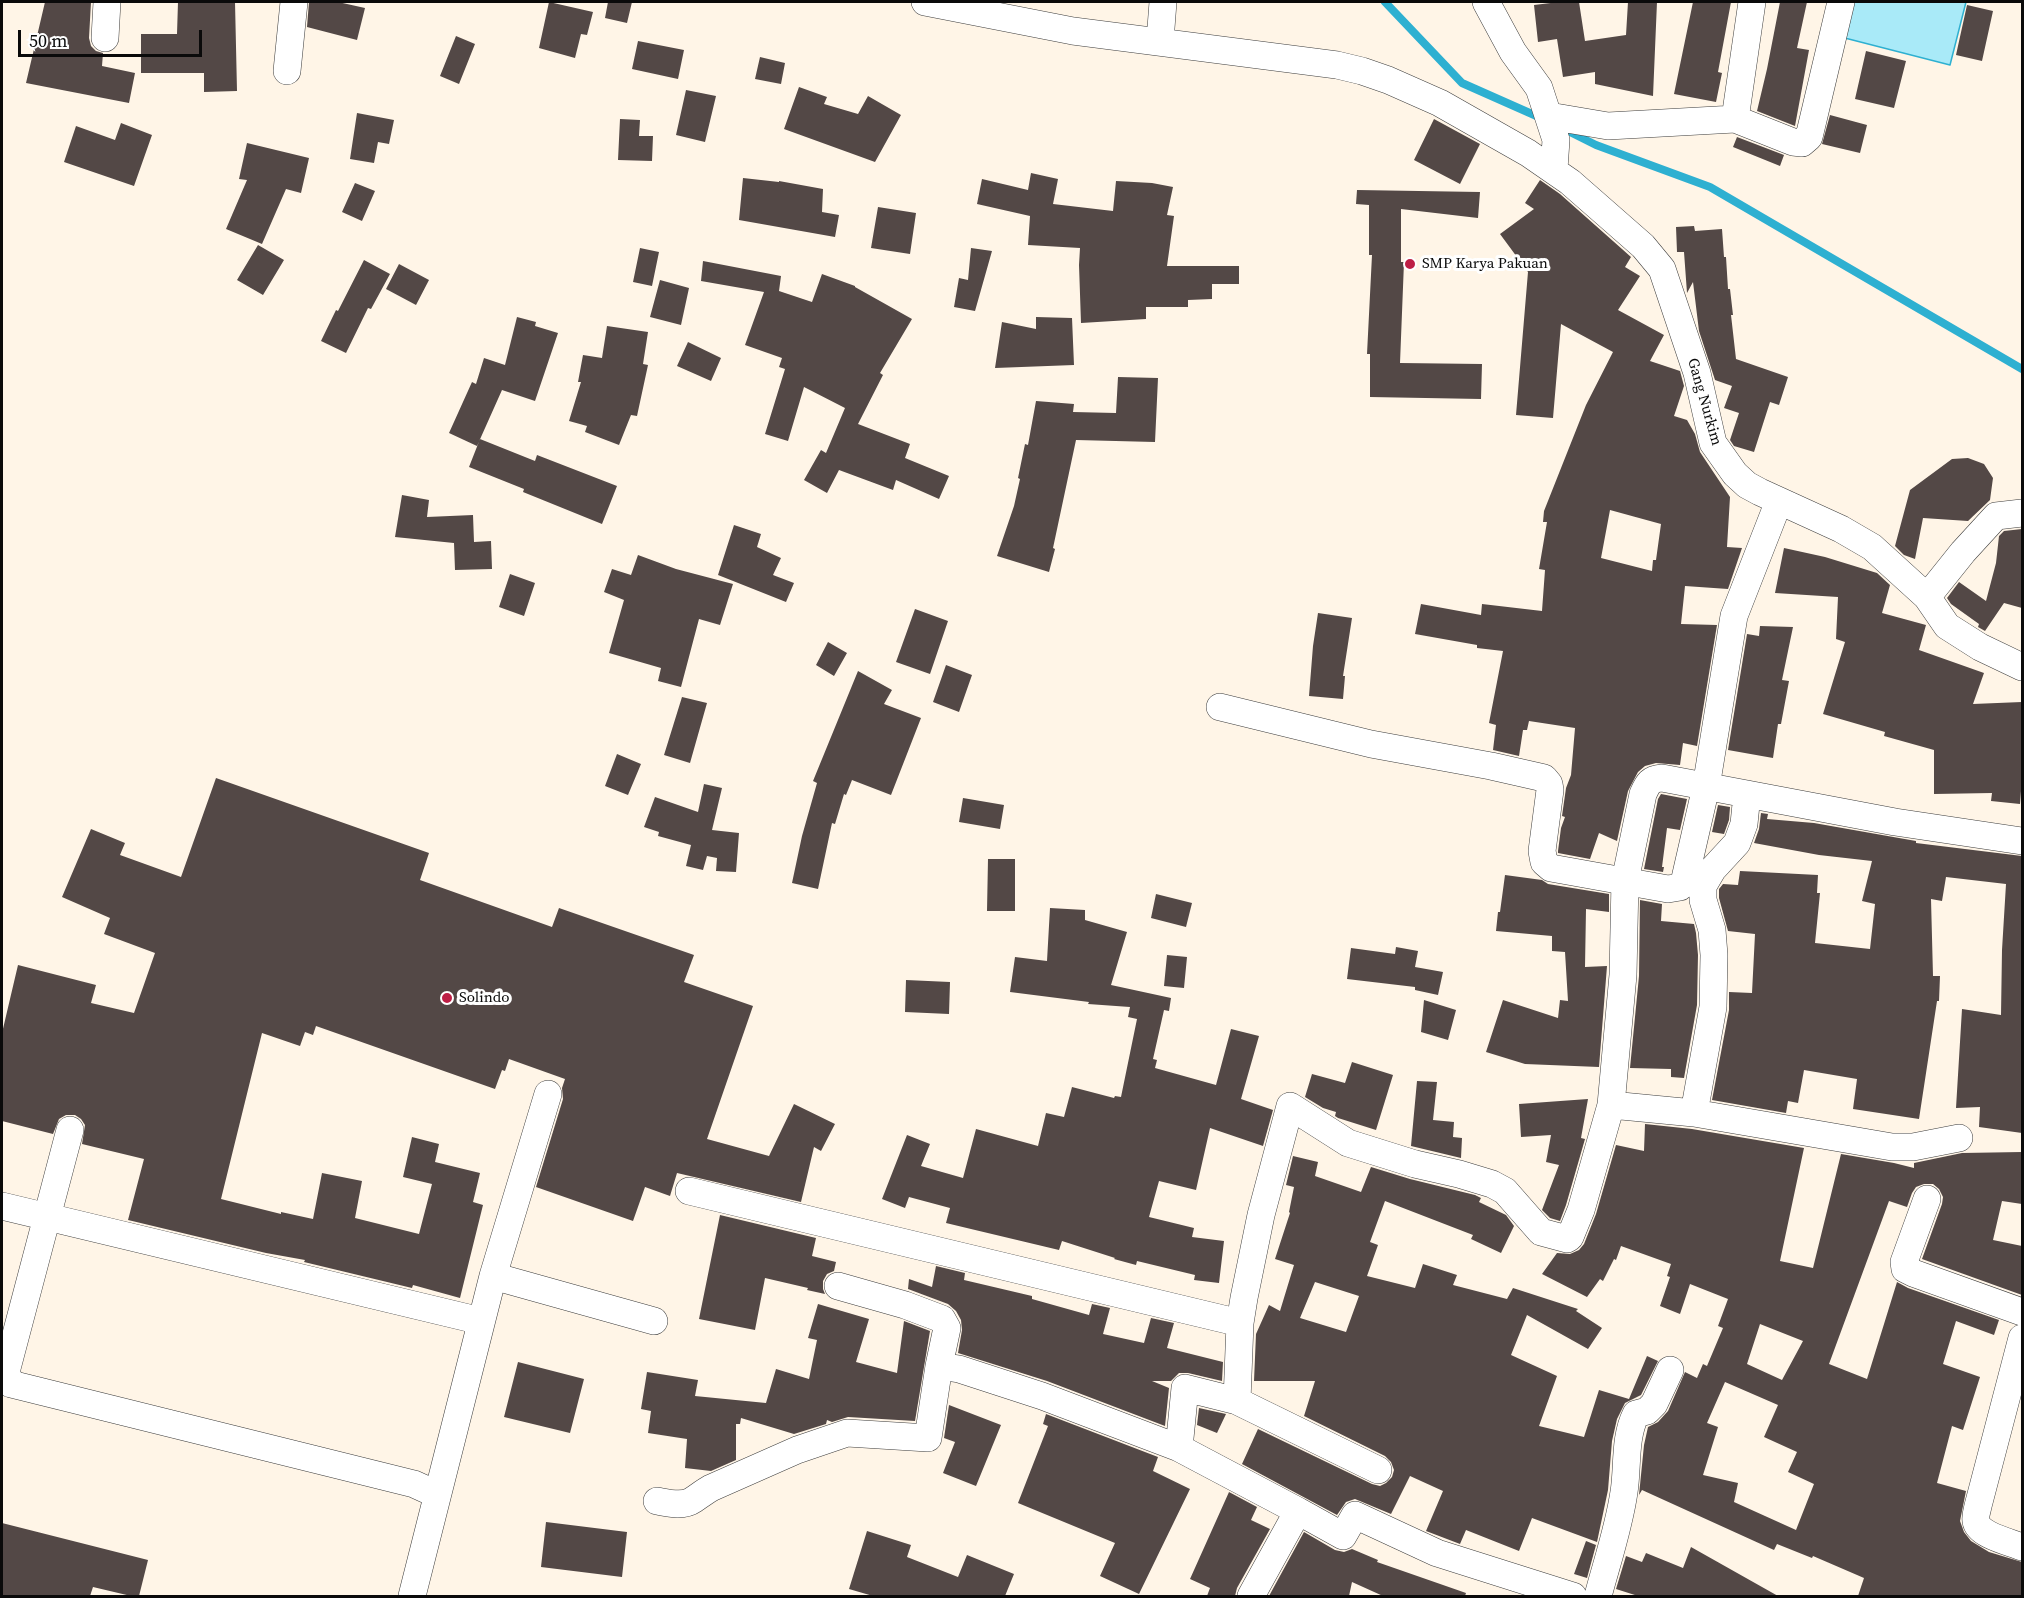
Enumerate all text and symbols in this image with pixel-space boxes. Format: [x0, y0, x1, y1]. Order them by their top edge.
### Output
scale bar [21, 18, 206, 56]
text: 50 m [29, 28, 67, 53]
place label: SMP Karya Pakuan [1422, 255, 1548, 273]
marker: SMP Karya Pakuan [1403, 257, 1417, 271]
street label: Gang Nurkim [1683, 356, 1725, 448]
place label: Solindo [459, 989, 510, 1007]
marker: Solindo [440, 991, 454, 1005]

